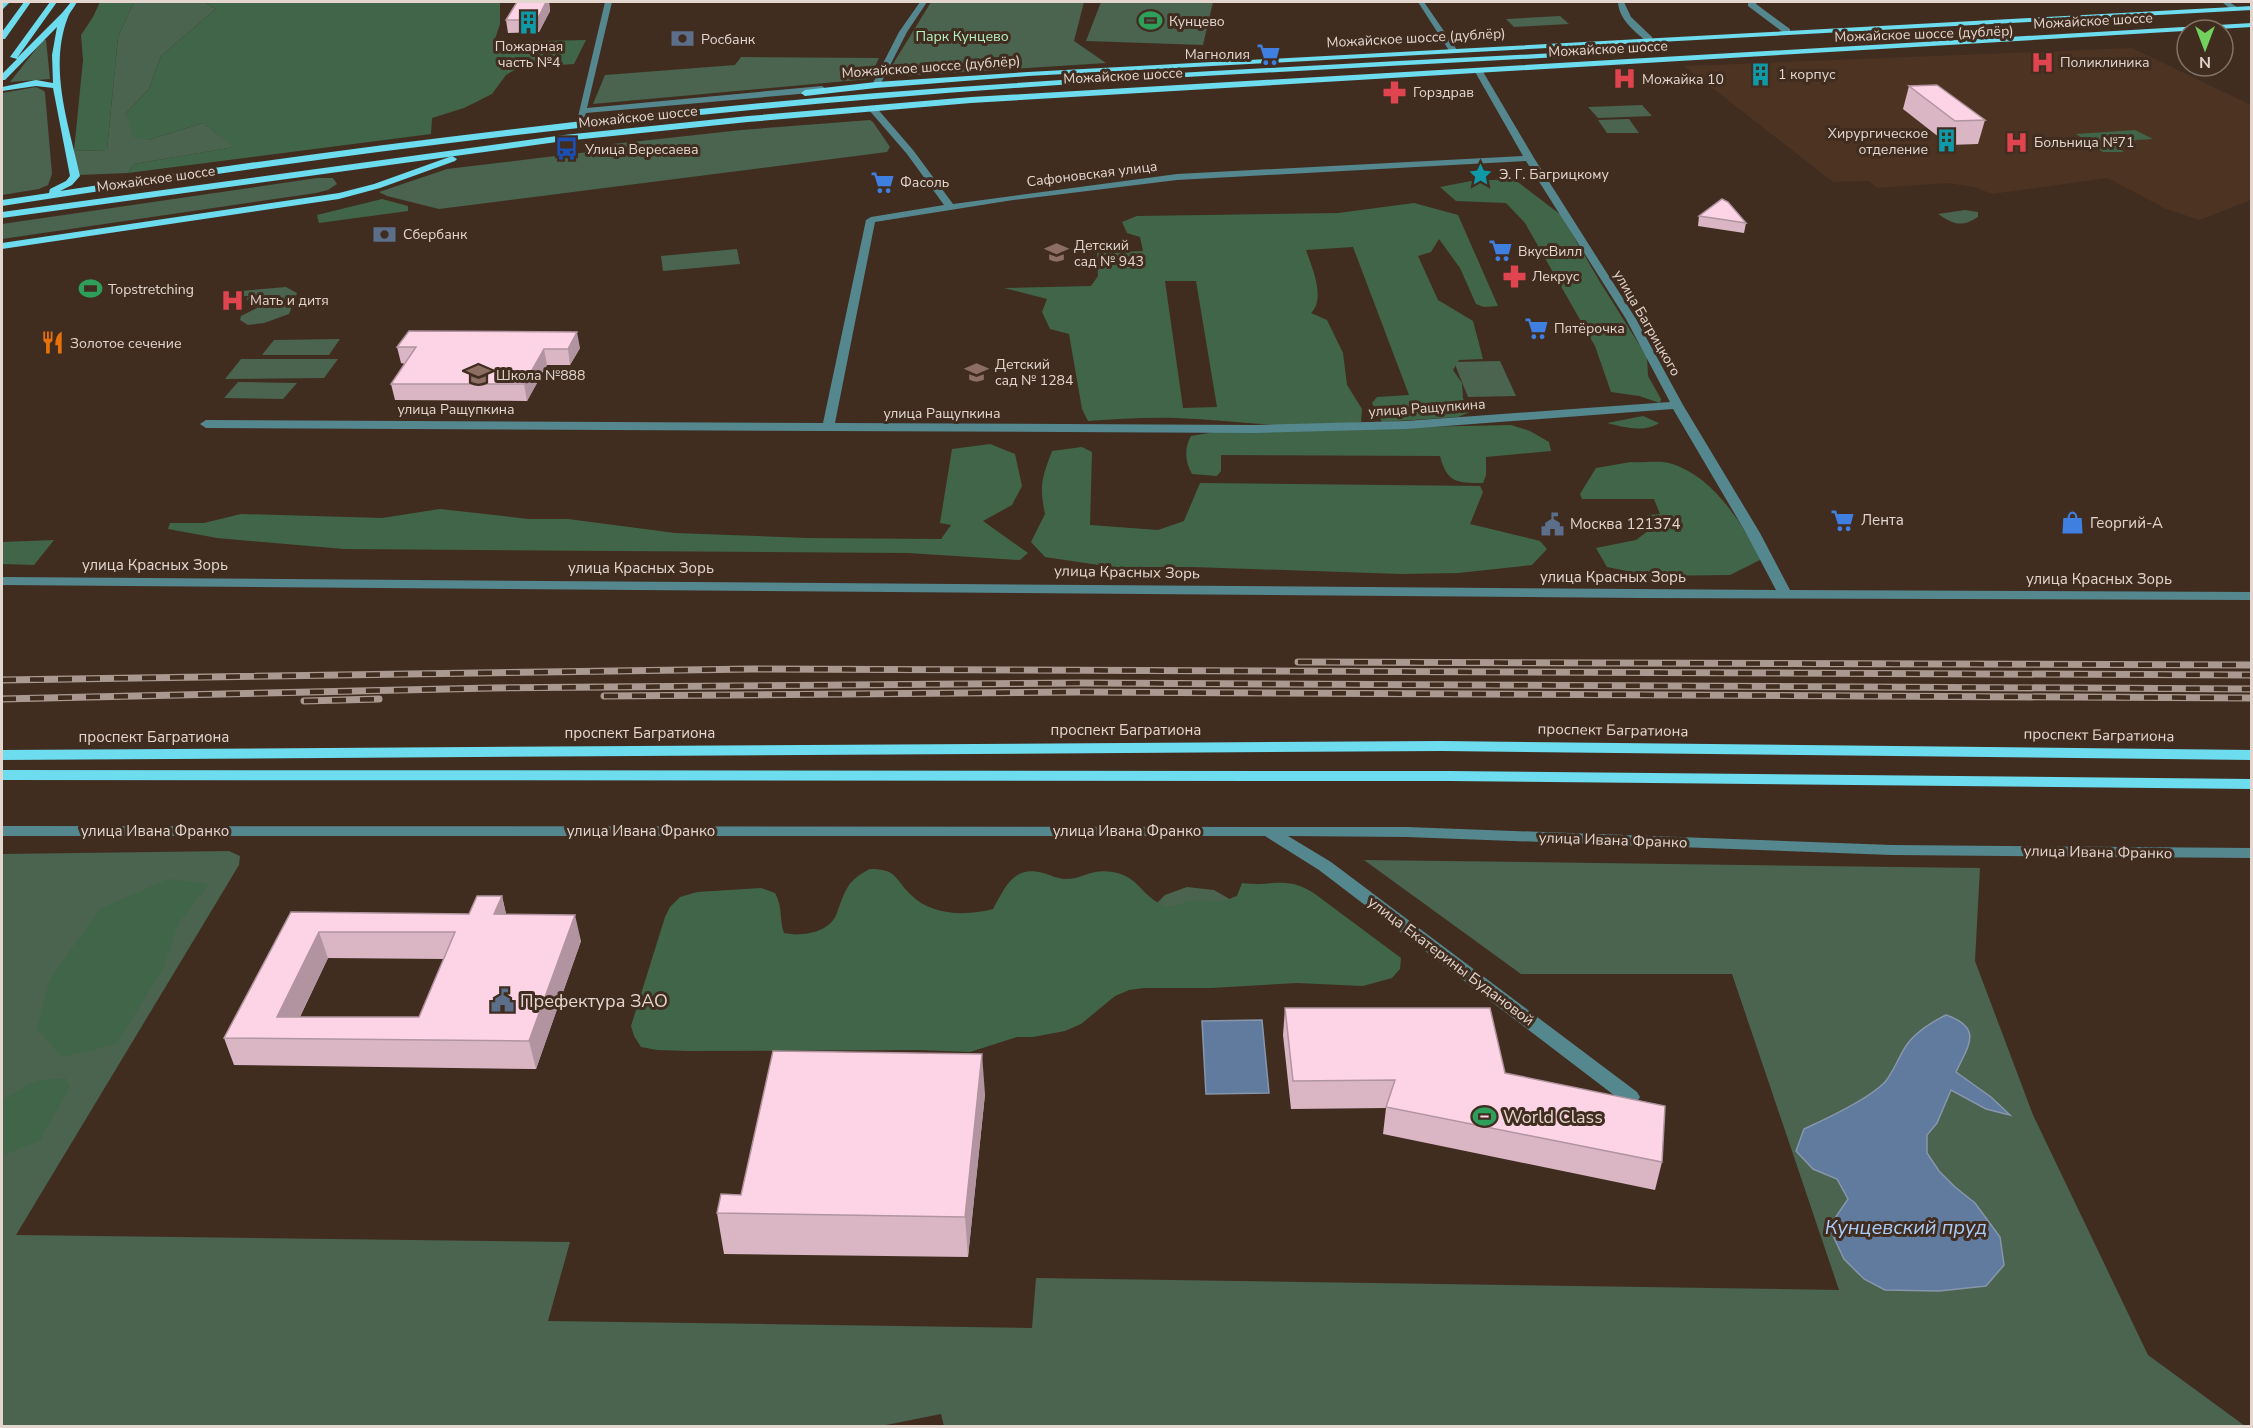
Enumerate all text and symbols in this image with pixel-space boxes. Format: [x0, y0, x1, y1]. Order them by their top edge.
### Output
sports icon: Кунцево [1138, 8, 1164, 34]
street label: Можайское шоссе [2033, 8, 2153, 34]
building icon: Пожарная часть №4 [516, 9, 542, 35]
place label: Кунцево [1169, 12, 1225, 31]
north arrow [2175, 18, 2235, 78]
street label: Можайское шоссе (дублёр) [1834, 21, 2014, 47]
street label: Можайское шоссе (дублёр) [1326, 24, 1506, 52]
bank icon: Росбанк [670, 26, 696, 52]
park label: Парк Кунцево [915, 27, 1009, 46]
place label: Росбанк [701, 30, 756, 49]
street label: Можайское шоссе [1548, 36, 1668, 62]
place label: Пожарная часть №4 [495, 37, 563, 72]
supermarket icon: Магнолия [1255, 41, 1281, 67]
place label: Магнолия [1185, 45, 1250, 64]
hospital icon: Поликлиника [2029, 49, 2055, 75]
street label: Можайское шоссе (дублёр) [841, 51, 1021, 83]
text: N [2199, 51, 2211, 73]
place label: Поликлиника [2060, 53, 2149, 72]
building icon: 1 корпус [1747, 61, 1773, 87]
street label: Можайское шоссе [1063, 63, 1183, 89]
place label: 1 корпус [1778, 65, 1836, 84]
hospital icon: Можайка 10 [1611, 66, 1637, 92]
place label: Можайка 10 [1642, 70, 1724, 89]
pharmacy icon: Горздрав [1382, 79, 1408, 105]
place label: Горздрав [1413, 83, 1474, 102]
street label: Можайское шоссе [578, 101, 698, 133]
place label: Хирургическое отделение [1828, 124, 1928, 159]
building icon: Хирургическое отделение [1933, 128, 1959, 154]
hospital icon: Больница №71 [2003, 129, 2029, 155]
place label: Больница №71 [2034, 133, 2134, 152]
bus stop icon: Улица Вересаева [554, 136, 580, 162]
place label: Улица Вересаева [584, 140, 699, 159]
street label: Сафоновская улица [1026, 157, 1158, 191]
street label: Можайское шоссе [95, 161, 217, 197]
place icon: Э. Г. Багрицкому [1468, 161, 1494, 187]
place label: Э. Г. Багрицкому [1499, 165, 1609, 184]
supermarket icon: Фасоль [869, 169, 895, 195]
place label: Фасоль [900, 173, 949, 192]
bank icon: Сбербанк [372, 221, 398, 247]
place label: Сбербанк [403, 225, 468, 244]
place label: Детский сад № 943 [1074, 236, 1144, 271]
supermarket icon: ВкусВилл [1487, 238, 1513, 264]
school or university icon: Детский сад № 943 [1043, 240, 1069, 266]
place label: ВкусВилл [1518, 242, 1582, 261]
pharmacy icon: Лекрус [1501, 263, 1527, 289]
street label: улица Багрицкого [1609, 266, 1685, 380]
place label: Лекрус [1532, 267, 1580, 286]
sports icon: Topstretching [77, 276, 103, 302]
place label: Topstretching [108, 280, 194, 299]
hospital icon: Мать и дитя [219, 287, 245, 313]
place label: Мать и дитя [250, 291, 329, 310]
supermarket icon: Пятёрочка [1523, 315, 1549, 341]
place label: Пятёрочка [1554, 319, 1625, 338]
restaurant icon: Золотое сечение [39, 330, 65, 356]
place label: Золотое сечение [70, 334, 182, 353]
place label: Детский сад № 1284 [995, 355, 1073, 390]
school or university icon: Детский сад № 1284 [964, 359, 990, 385]
school or university icon: Школа №888 [465, 362, 491, 388]
place label: Школа №888 [496, 366, 585, 385]
street label: улица Ращупкина [1368, 394, 1486, 422]
street label: улица Ращупкина [397, 400, 515, 419]
street label: улица Ращупкина [883, 404, 1001, 423]
supermarket icon: Лента [1830, 507, 1856, 533]
place label: Лента [1861, 510, 1904, 530]
shop icon: Георгий-А [2059, 510, 2085, 536]
public building icon: Москва 121374 [1539, 511, 1565, 537]
place label: Георгий-А [2090, 513, 2163, 533]
place label: Москва 121374 [1570, 514, 1680, 534]
street label: улица Красных Зорь [82, 555, 228, 575]
street label: улица Красных Зорь [568, 558, 714, 578]
street label: улица Красных Зорь [1054, 561, 1200, 583]
street label: улица Красных Зорь [1540, 567, 1686, 587]
street label: улица Красных Зорь [2026, 569, 2172, 589]
street label: проспект Багратиона [1537, 719, 1689, 741]
street label: проспект Багратиона [1051, 720, 1201, 740]
street label: проспект Багратиона [565, 723, 715, 743]
street label: проспект Багратиона [2023, 724, 2175, 746]
street label: проспект Багратиона [79, 727, 229, 747]
street label: улица Ивана Франко [81, 821, 229, 841]
street label: улица Ивана Франко [567, 821, 715, 841]
street label: улица Ивана Франко [1053, 821, 1201, 841]
street label: улица Ивана Франко [1538, 827, 1688, 853]
street label: улица Ивана Франко [2024, 841, 2172, 863]
street label: улица Екатерины Будановой [1364, 892, 1538, 1030]
public building icon: Префектура ЗАО [489, 988, 515, 1014]
place label: Префектура ЗАО [520, 989, 668, 1013]
sports icon: World Class [1472, 1104, 1498, 1130]
place label: World Class [1503, 1105, 1603, 1129]
water label: Кунцевский пруд [1825, 1214, 1987, 1241]

